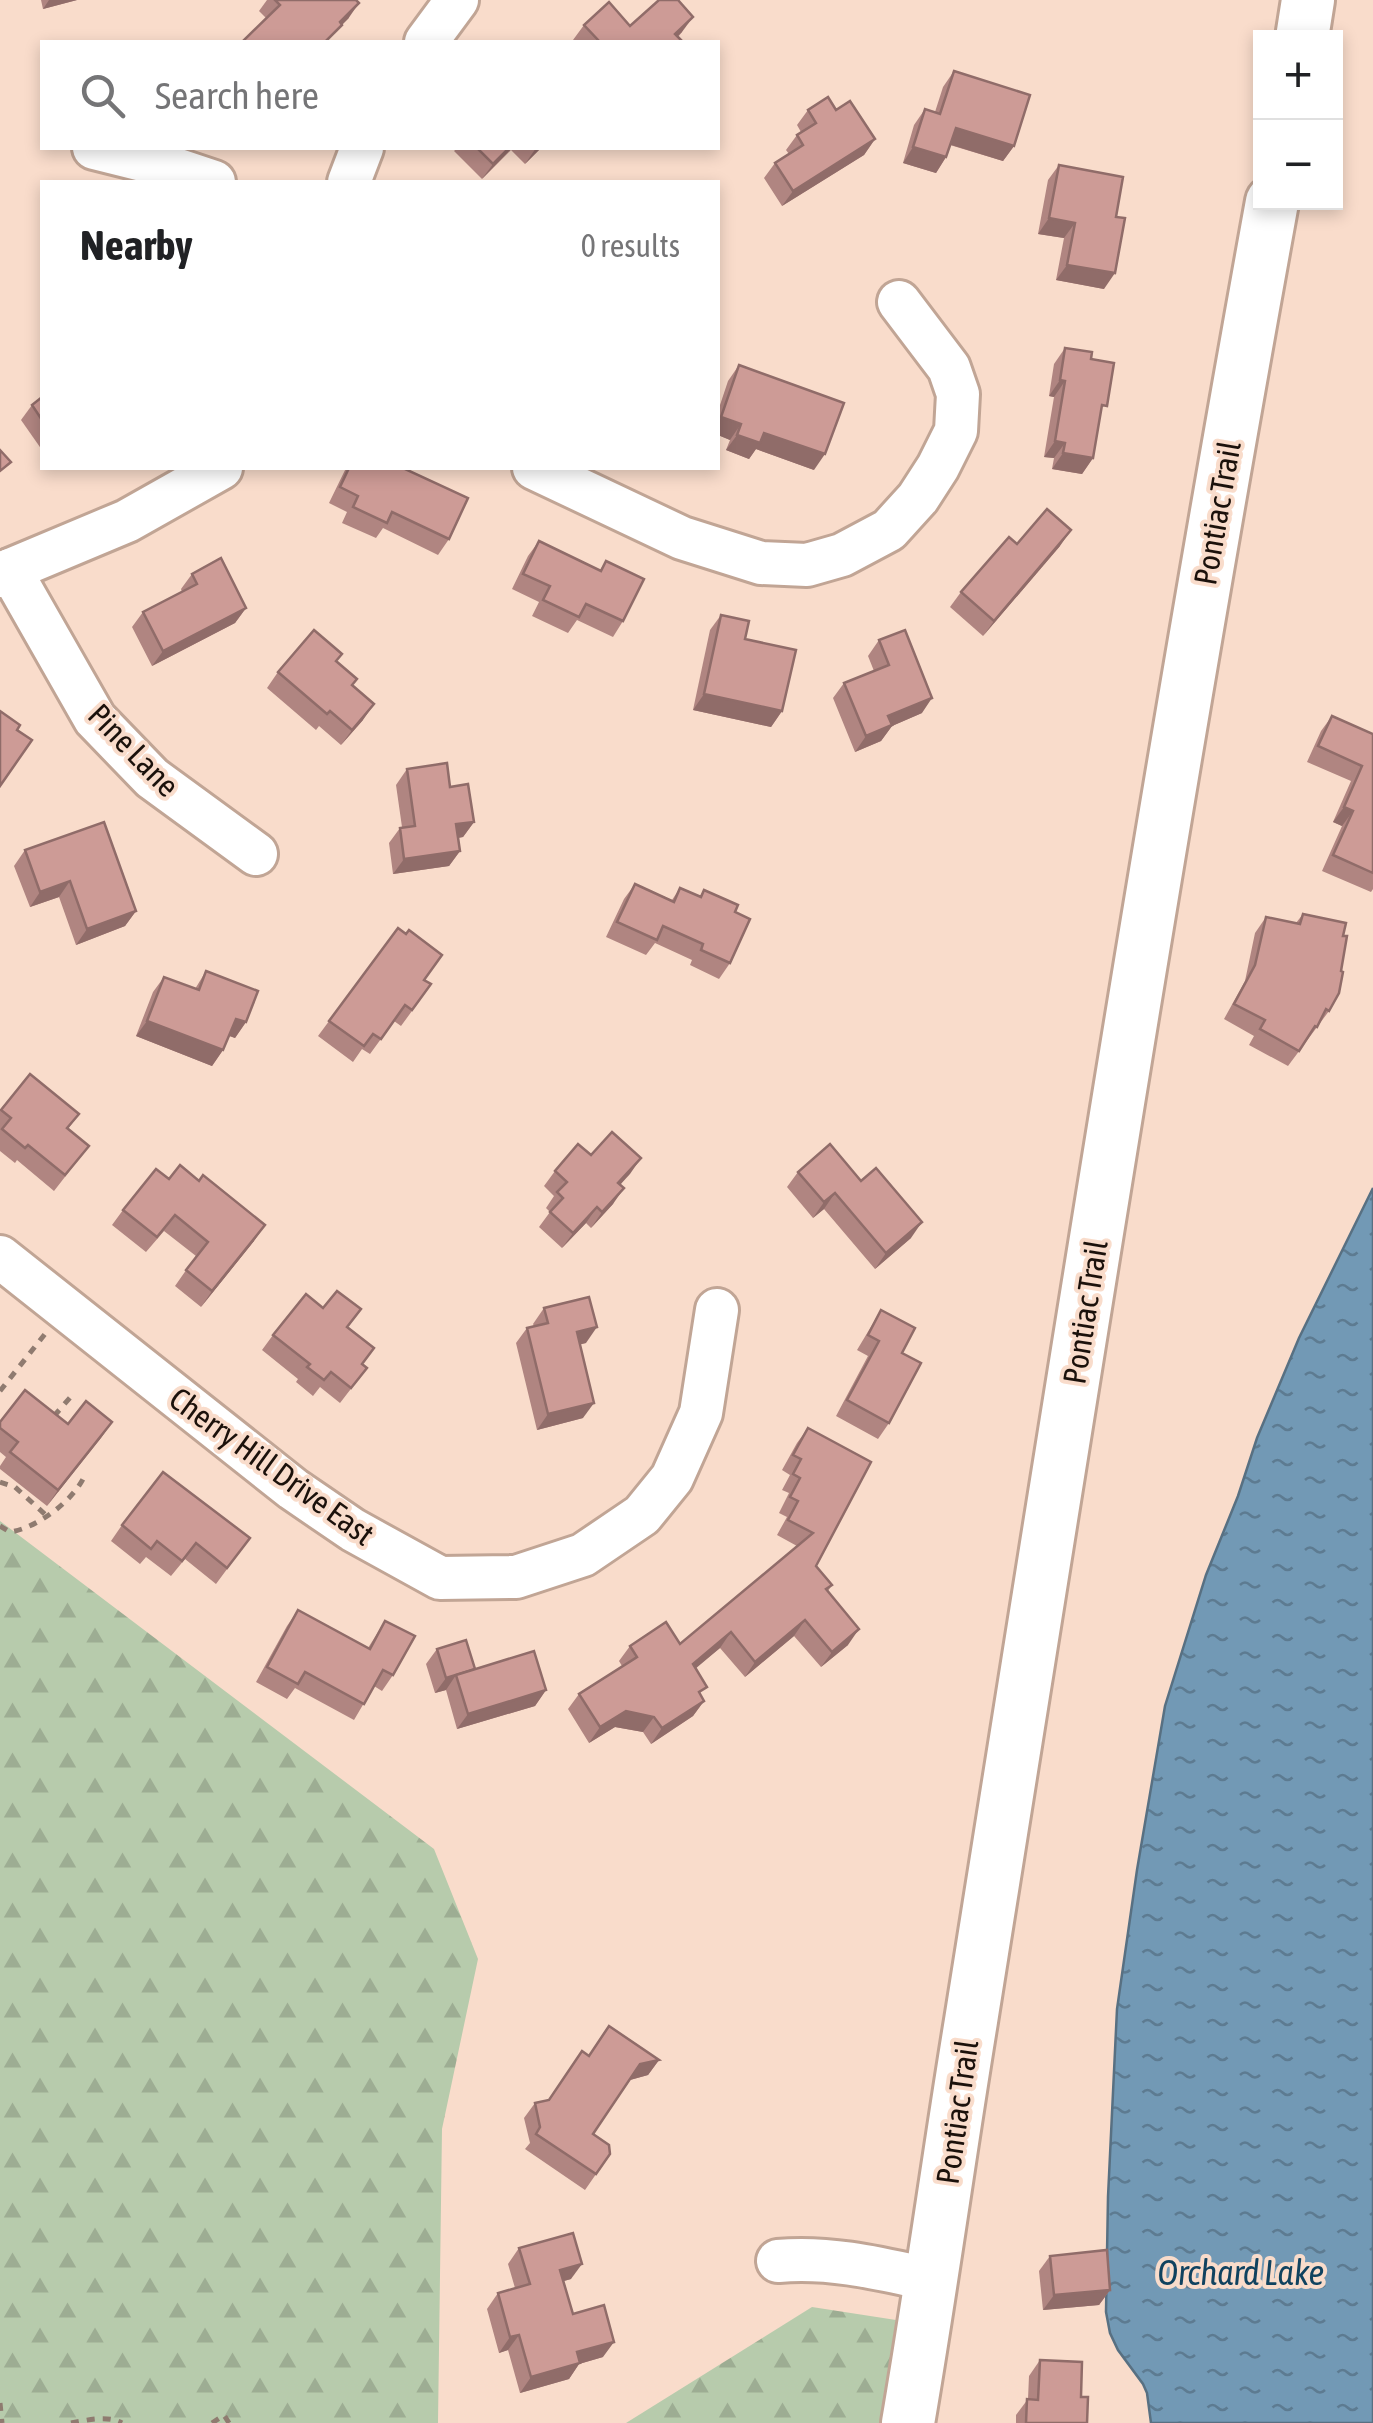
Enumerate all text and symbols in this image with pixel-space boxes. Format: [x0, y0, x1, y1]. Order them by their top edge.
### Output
map controls [1253, 30, 1343, 210]
button: + [1253, 30, 1343, 120]
search box [40, 40, 720, 150]
icon: search [75, 68, 130, 123]
text: Search here [155, 74, 319, 117]
button: − [1253, 120, 1343, 210]
text: Nearby [80, 221, 193, 269]
text: 0 results [581, 227, 680, 264]
street label: Pontiac Trail [1186, 438, 1248, 588]
street label: Pine Lane [81, 696, 187, 804]
street label: Pontiac Trail [1055, 1237, 1115, 1387]
street label: Cherry Hill Drive East [163, 1379, 381, 1553]
street label: Pontiac Trail [929, 2037, 985, 2186]
water label: Orchard Lake [1158, 2252, 1325, 2292]

